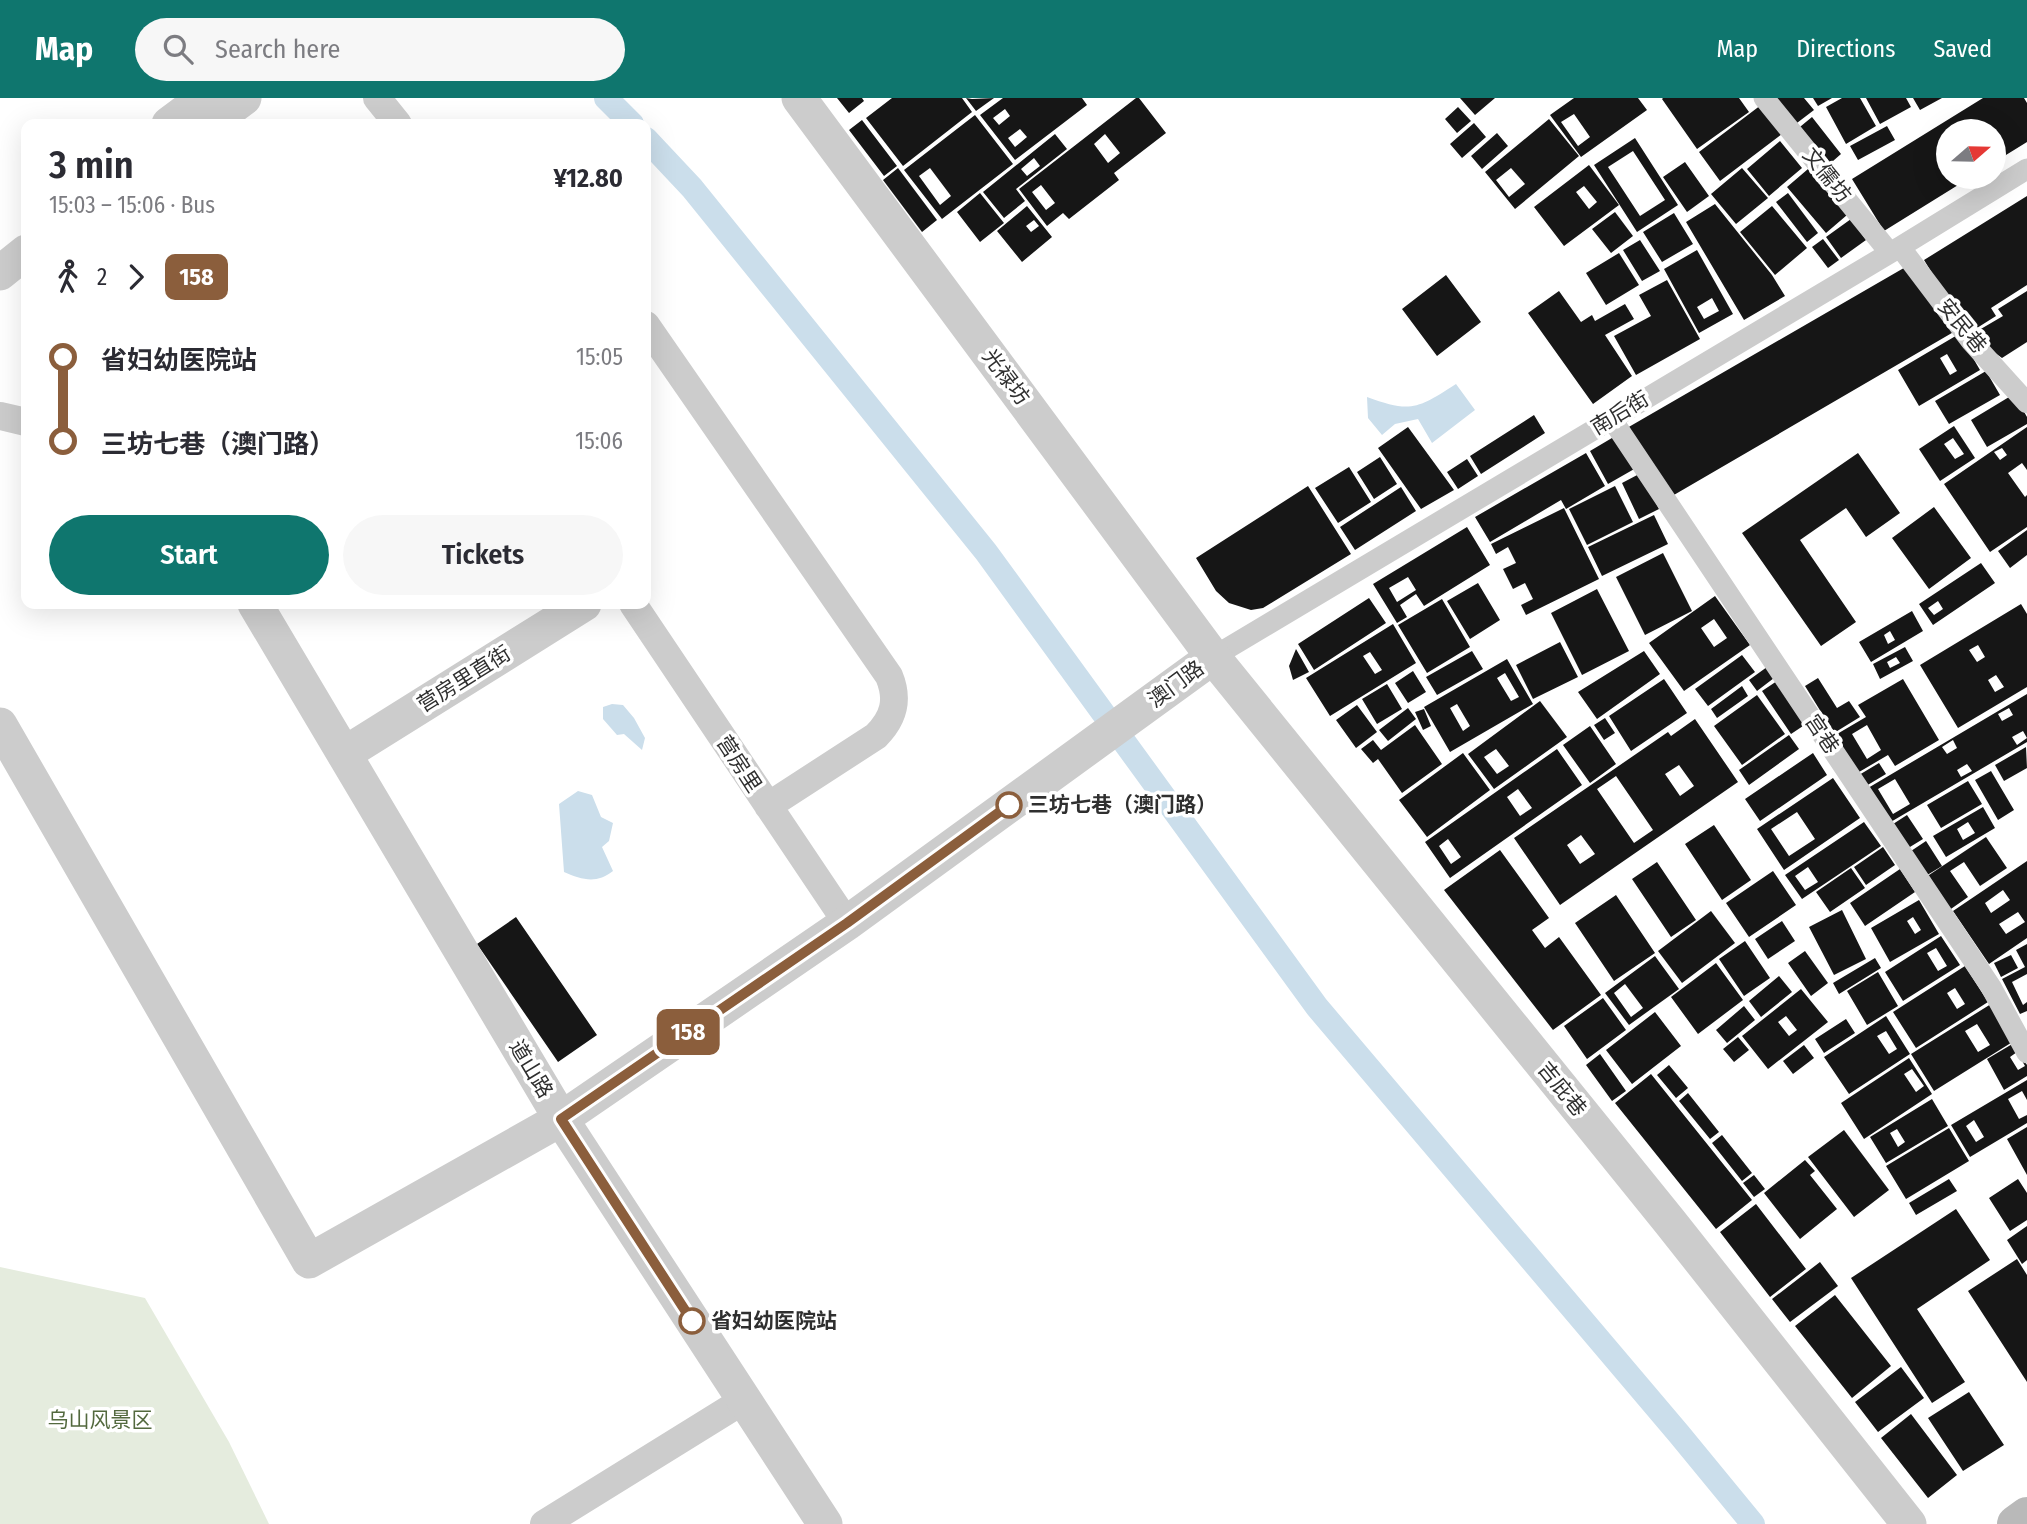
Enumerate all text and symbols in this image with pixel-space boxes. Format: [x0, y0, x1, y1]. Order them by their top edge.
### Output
search box [135, 18, 625, 81]
text: Map [35, 29, 93, 69]
icon: search [159, 30, 197, 68]
text: Search here [215, 34, 340, 65]
text: Map [1717, 35, 1758, 63]
text: Directions [1796, 35, 1895, 63]
text: Saved [1933, 35, 1992, 63]
north arrow [1936, 119, 2006, 189]
map controls [1936, 119, 2006, 189]
text: 3 min [49, 142, 134, 188]
street label: 文儒坊 [1797, 142, 1857, 208]
text: ¥12.80 [553, 163, 623, 194]
text: 15:03 – 15:06 · Bus [49, 191, 215, 219]
icon: walk [49, 258, 87, 296]
icon: forward [117, 258, 155, 296]
text: 2 [97, 263, 107, 291]
text: 158 [179, 263, 214, 291]
street label: 安民巷 [1932, 293, 1992, 359]
text: 15:05 [576, 343, 623, 371]
street label: 光禄坊 [977, 344, 1035, 410]
text: 省妇幼医院站 [101, 345, 257, 376]
street label: 南后街 [1586, 386, 1654, 440]
text: 15:06 [575, 427, 623, 455]
text: 三坊七巷（澳门路） [101, 429, 335, 460]
button: Start [49, 515, 329, 595]
button: Tickets [343, 515, 623, 595]
street label: 营房里直街 [413, 640, 515, 718]
street label: 澳门路 [1143, 655, 1209, 713]
street label: 宫巷 [1799, 709, 1845, 759]
street label: 营房里 [711, 731, 767, 797]
marker: 三坊七巷（澳门路） [996, 792, 1022, 818]
place label: 三坊七巷（澳门路） [1028, 792, 1217, 818]
line badge: 158 [648, 1009, 728, 1055]
text: 158 [671, 1018, 705, 1046]
street label: 道山路 [504, 1035, 558, 1103]
street label: 吉庇巷 [1532, 1056, 1592, 1122]
marker: 省妇幼医院站 [679, 1308, 705, 1334]
place label: 省妇幼医院站 [711, 1308, 837, 1334]
park label: 乌山风景区 [48, 1407, 153, 1433]

